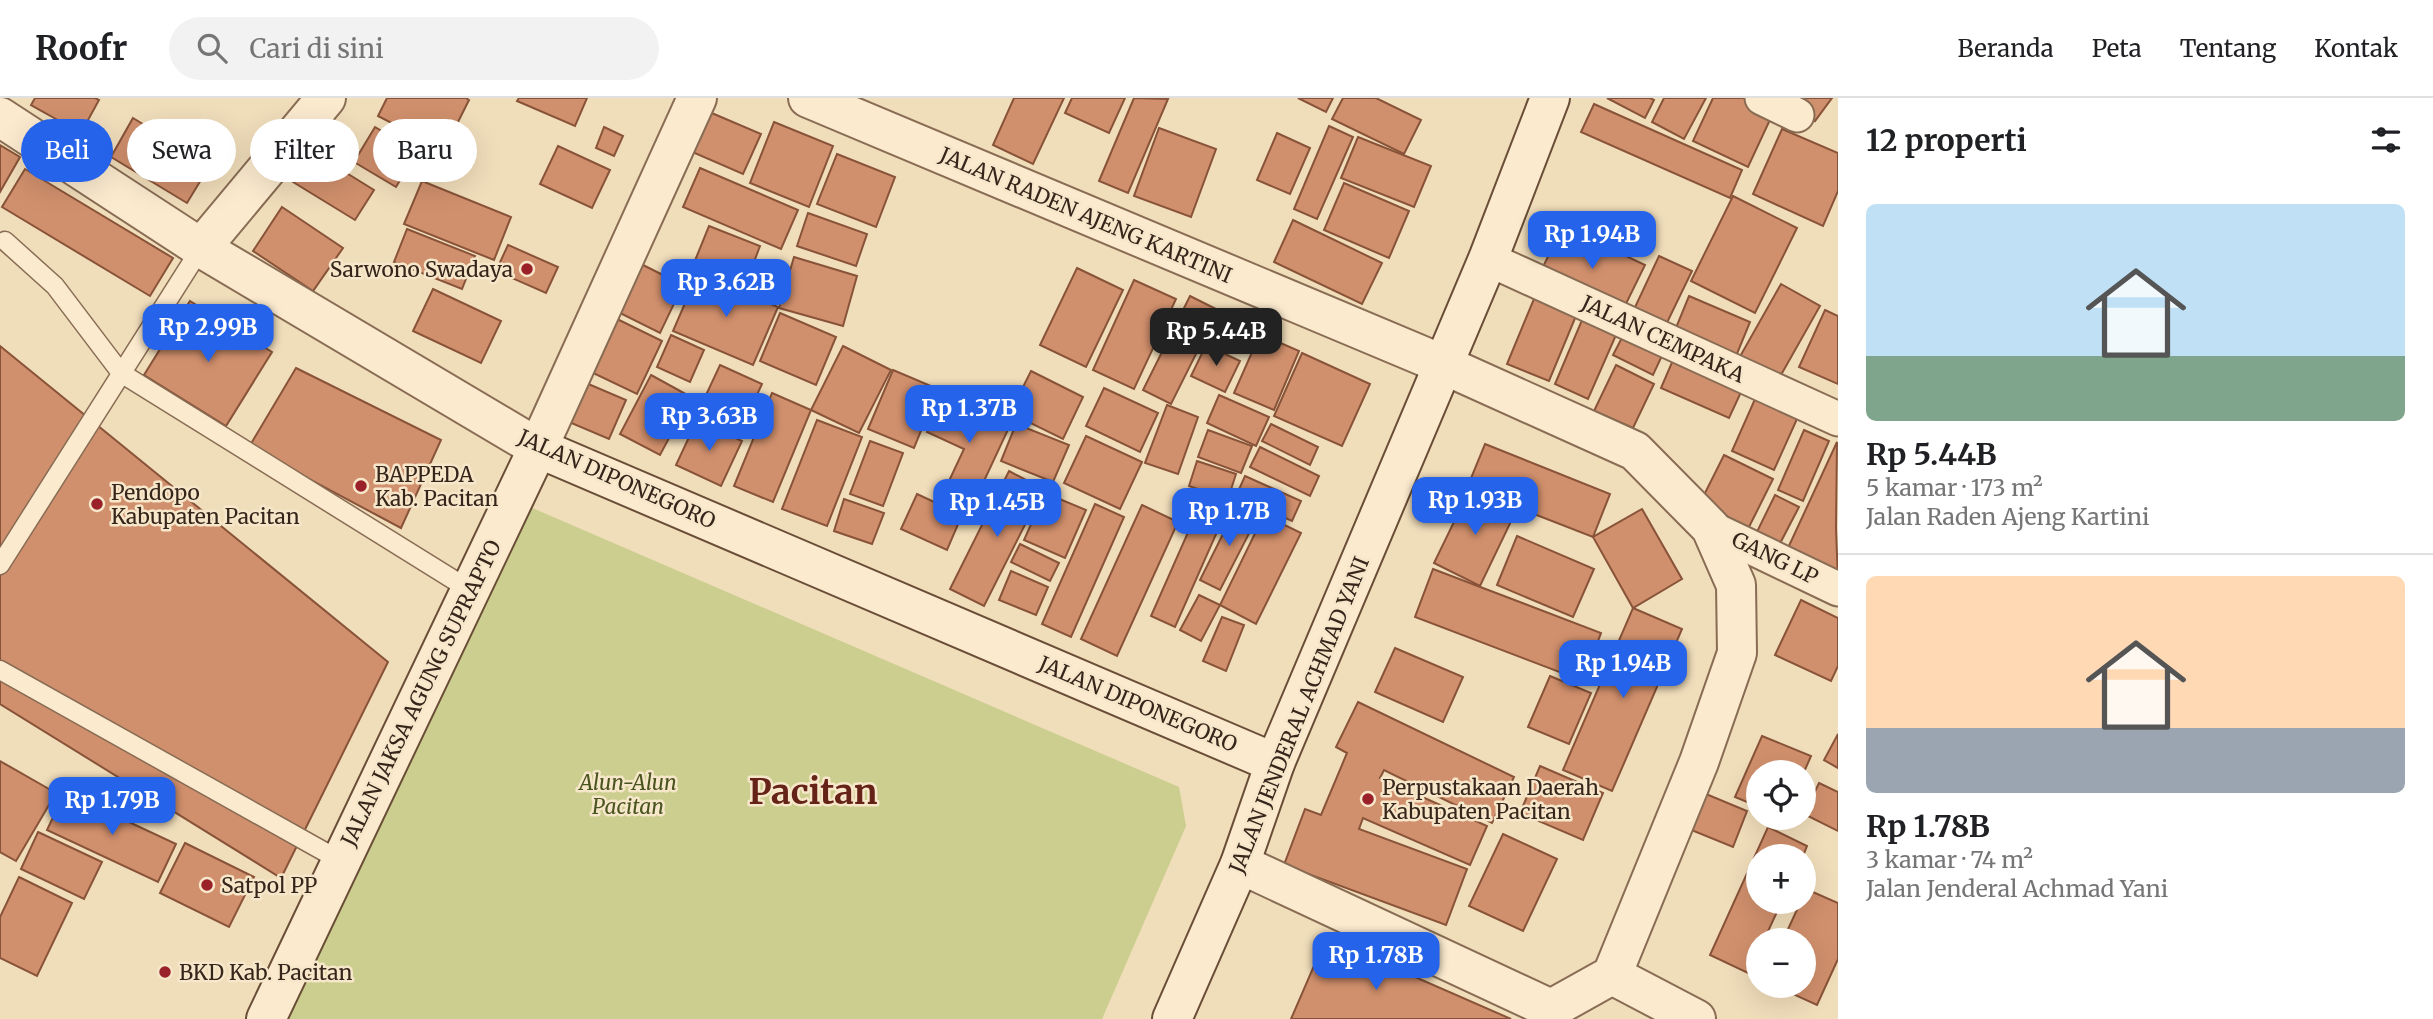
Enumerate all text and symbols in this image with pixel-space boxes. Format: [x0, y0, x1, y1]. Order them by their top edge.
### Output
search box [169, 17, 659, 80]
text: Roofr [35, 28, 127, 69]
icon: search [193, 29, 231, 67]
text: Cari di sini [249, 32, 384, 65]
text: Beranda [1958, 33, 2054, 64]
text: Peta [2092, 33, 2142, 64]
text: Tentang [2180, 33, 2276, 64]
text: Kontak [2314, 33, 2398, 64]
chip: Beli [21, 119, 113, 182]
chip: Sewa [127, 119, 236, 182]
chip: Filter [250, 119, 359, 182]
chip: Baru [373, 119, 477, 182]
text: 12 properti [1866, 121, 2027, 159]
icon: filters [2367, 121, 2405, 159]
street label: JALAN RADEN AJENG KARTINI [935, 141, 1236, 289]
pin: Rp 1.94B [1520, 212, 1664, 271]
text: Rp 1.94B [1544, 219, 1640, 248]
icon: home [2073, 250, 2199, 376]
place label: Sarwono Swadaya [330, 256, 513, 283]
pin: Rp 3.62B [654, 260, 798, 319]
marker: Sarwono Swadaya [519, 261, 535, 277]
text: Rp 3.62B [677, 267, 775, 296]
street label: JALAN CEMPAKA [1576, 289, 1749, 389]
pin: Rp 2.99B [136, 304, 280, 364]
pin: Rp 5.44B [1144, 308, 1288, 368]
text: Rp 2.99B [159, 312, 257, 341]
text: Rp 5.44B [1166, 316, 1266, 345]
pin: Rp 1.37B [897, 386, 1041, 445]
text: Rp 1.37B [921, 393, 1017, 422]
pin: Rp 3.63B [637, 394, 781, 453]
text: Rp 3.63B [661, 401, 757, 430]
street label: JALAN DIPONEGORO [513, 423, 720, 535]
text: Rp 5.44B [1866, 435, 1996, 473]
place label: BAPPEDA Kab. Pacitan [375, 461, 499, 512]
text: 5 kamar · 173 m² [1866, 473, 2043, 502]
marker: BAPPEDA Kab. Pacitan [353, 478, 369, 494]
pin: Rp 1.93B [1403, 478, 1547, 537]
place label: Pendopo Kabupaten Pacitan [111, 479, 300, 530]
pin: Rp 1.45B [925, 480, 1069, 539]
text: Rp 1.93B [1428, 485, 1522, 514]
text: Rp 1.45B [949, 487, 1045, 516]
pin: Rp 1.7B [1164, 489, 1294, 548]
marker: Pendopo Kabupaten Pacitan [89, 496, 105, 512]
text: Rp 1.7B [1188, 496, 1270, 525]
text: Jalan Raden Ajeng Kartini [1866, 502, 2149, 531]
street label: GANG LP [1727, 526, 1823, 590]
street label: JALAN JAKSA AGUNG SUPRAPTO [334, 535, 507, 851]
street label: JALAN JENDERAL ACHMAD YANI [1223, 553, 1375, 878]
icon: home [2073, 622, 2199, 748]
pin: Rp 1.94B [1551, 640, 1695, 700]
text: Rp 1.94B [1575, 648, 1671, 677]
street label: JALAN DIPONEGORO [1034, 650, 1241, 758]
map controls [1746, 760, 1816, 998]
button: locate [1746, 760, 1816, 830]
park label: Alun-Alun Pacitan [577, 769, 677, 820]
district label: Pacitan [749, 770, 878, 814]
place label: Perpustakaan Daerah Kabupaten Pacitan [1382, 774, 1599, 825]
pin: Rp 1.79B [40, 778, 184, 837]
text: Rp 1.79B [64, 785, 160, 814]
marker: Perpustakaan Daerah Kabupaten Pacitan [1360, 791, 1376, 807]
text: Rp 1.78B [1866, 807, 1990, 845]
button: + [1746, 844, 1816, 914]
text: 3 kamar · 74 m² [1866, 845, 2033, 874]
place label: Satpol PP [221, 872, 317, 899]
text: Jalan Jenderal Achmad Yani [1866, 874, 2168, 903]
marker: Satpol PP [199, 877, 215, 893]
button: − [1746, 928, 1816, 998]
pin: Rp 1.78B [1304, 932, 1448, 992]
text: Rp 1.78B [1329, 940, 1423, 969]
place label: BKD Kab. Pacitan [179, 959, 352, 986]
marker: BKD Kab. Pacitan [157, 964, 173, 980]

